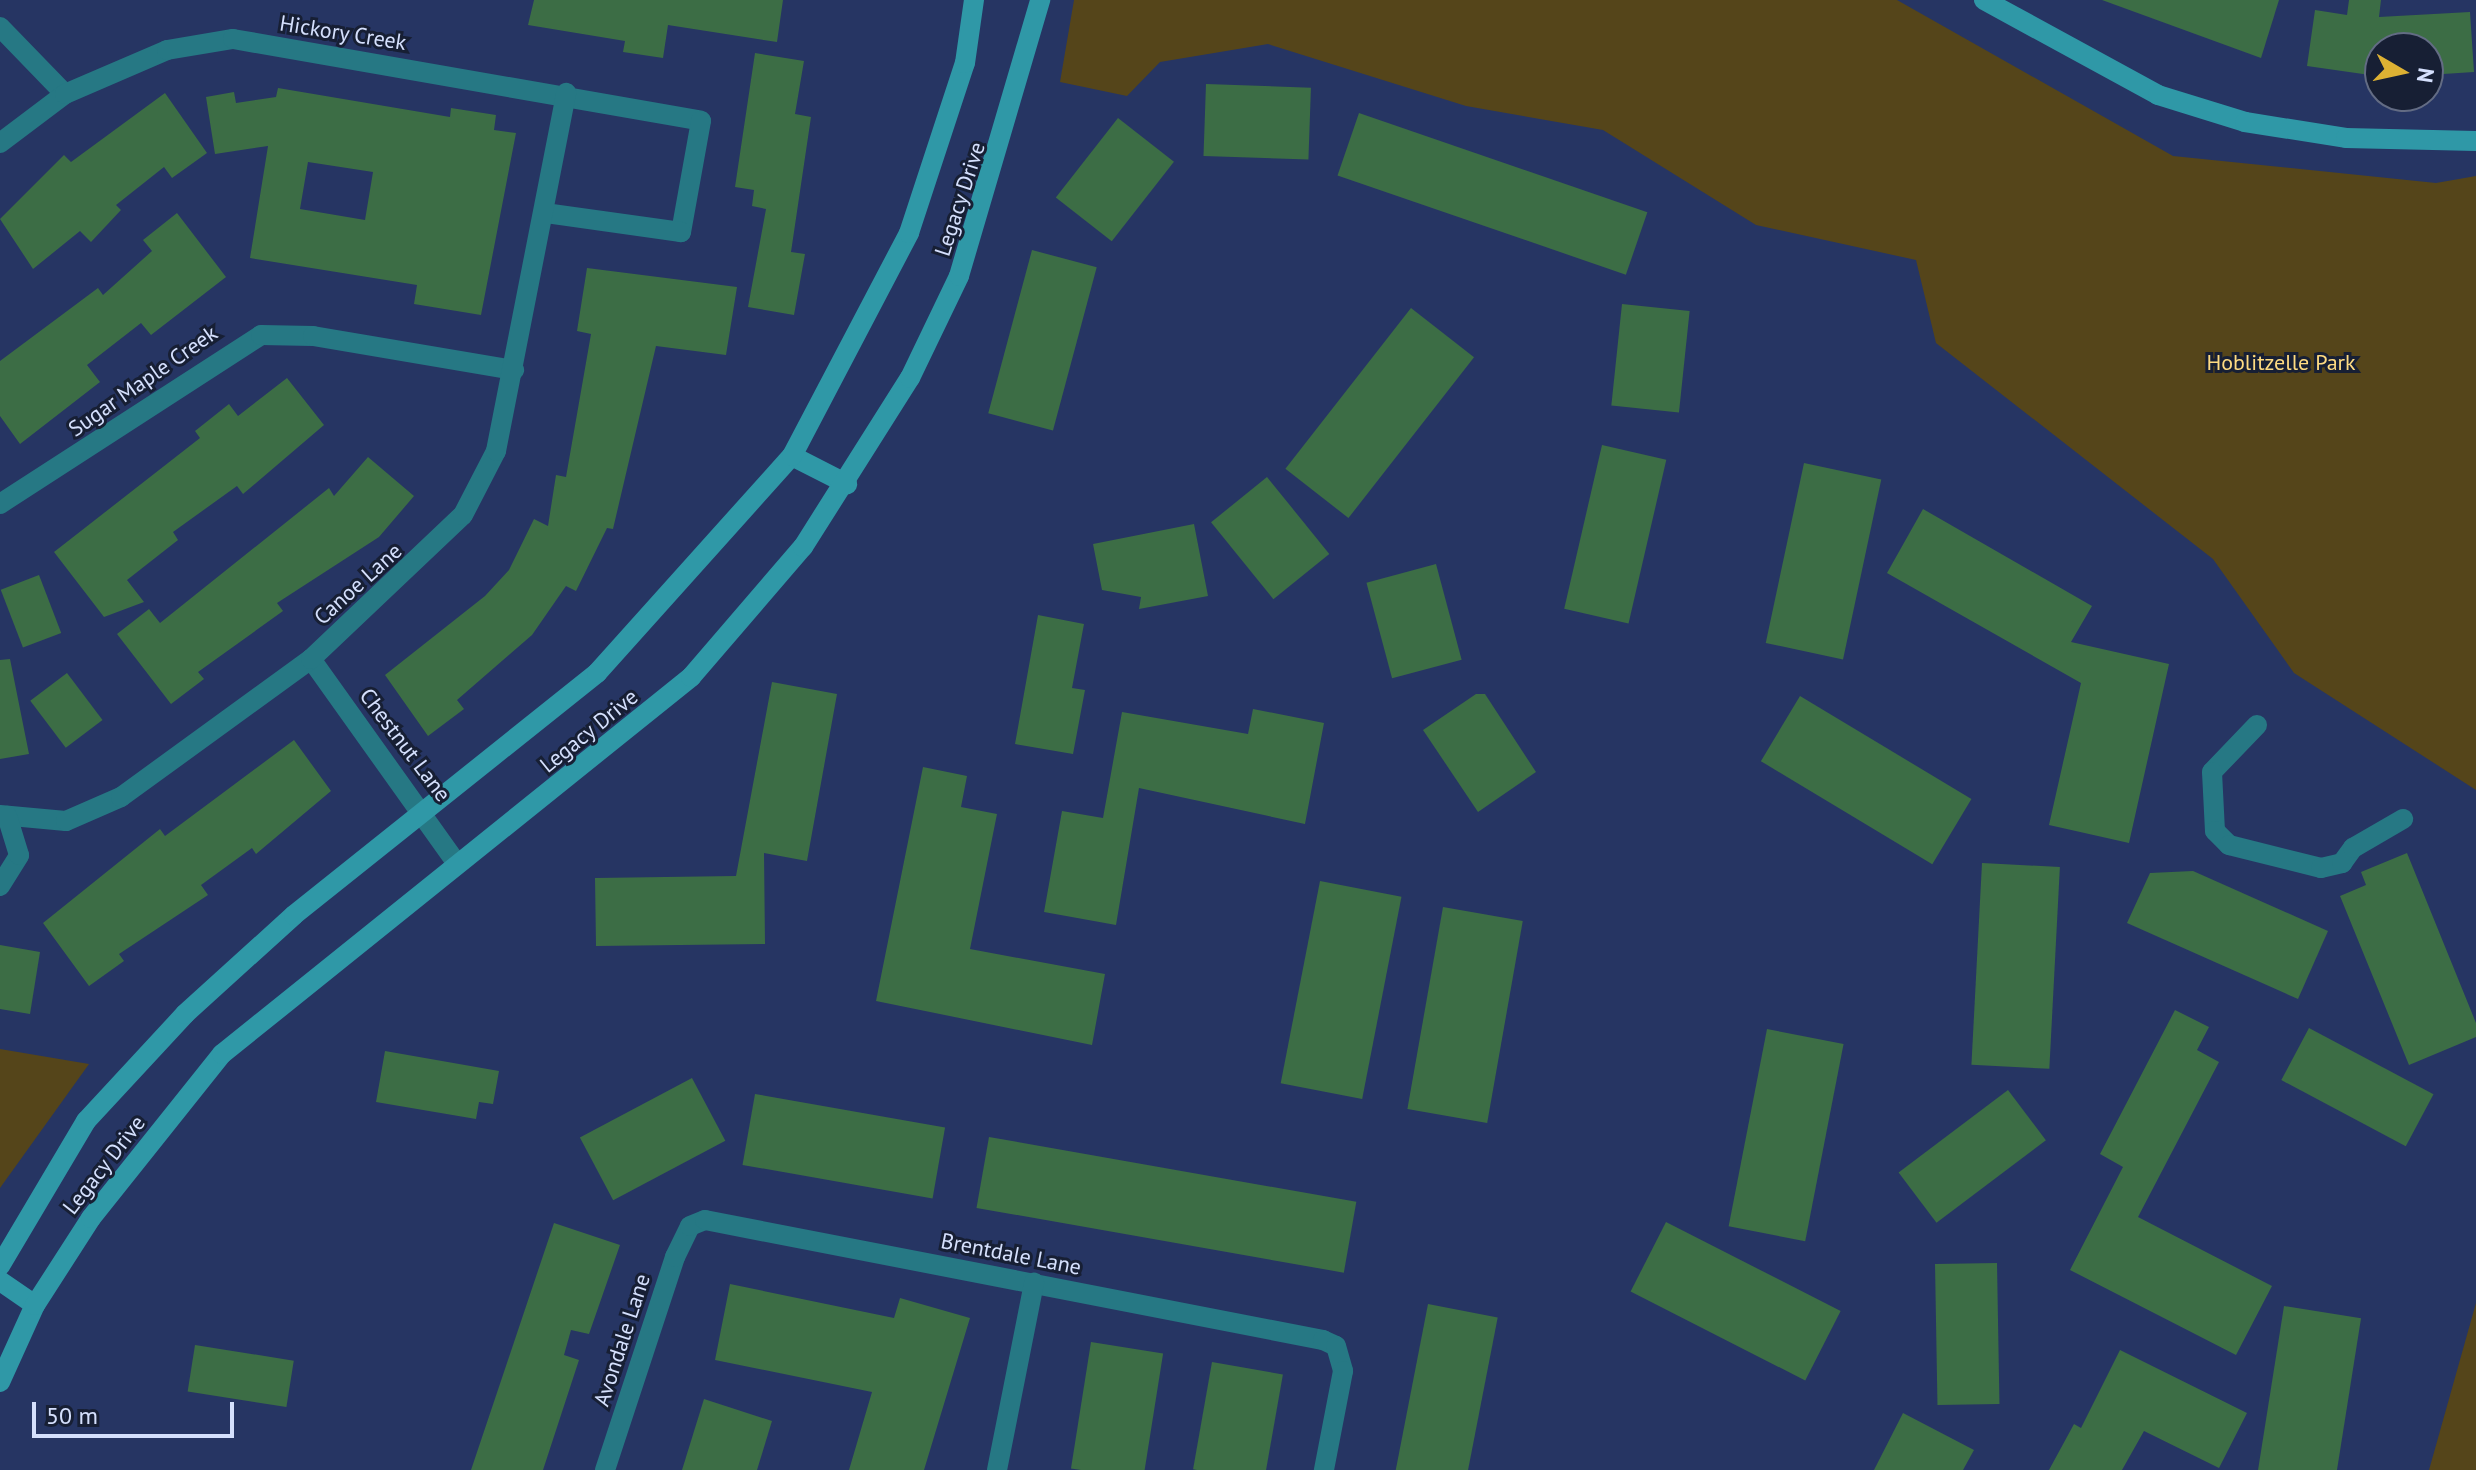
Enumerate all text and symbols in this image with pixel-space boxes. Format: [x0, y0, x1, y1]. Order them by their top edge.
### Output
street label: Hickory Creek [277, 10, 409, 56]
north arrow [2364, 32, 2444, 112]
text: N [2411, 66, 2441, 85]
street label: Legacy Drive [929, 138, 991, 260]
street label: Sugar Maple Creek [63, 320, 223, 442]
park label: Hoblitzelle Park [2206, 350, 2356, 376]
street label: Canoe Lane [309, 538, 407, 630]
street label: Chestnut Lane [354, 683, 456, 807]
street label: Legacy Drive [535, 683, 643, 779]
street label: Legacy Drive [57, 1110, 151, 1220]
street label: Brentdale Lane [939, 1227, 1083, 1281]
street label: Avondale Lane [588, 1271, 656, 1409]
scale bar [36, 1386, 238, 1436]
text: 50 m [46, 1400, 98, 1431]

